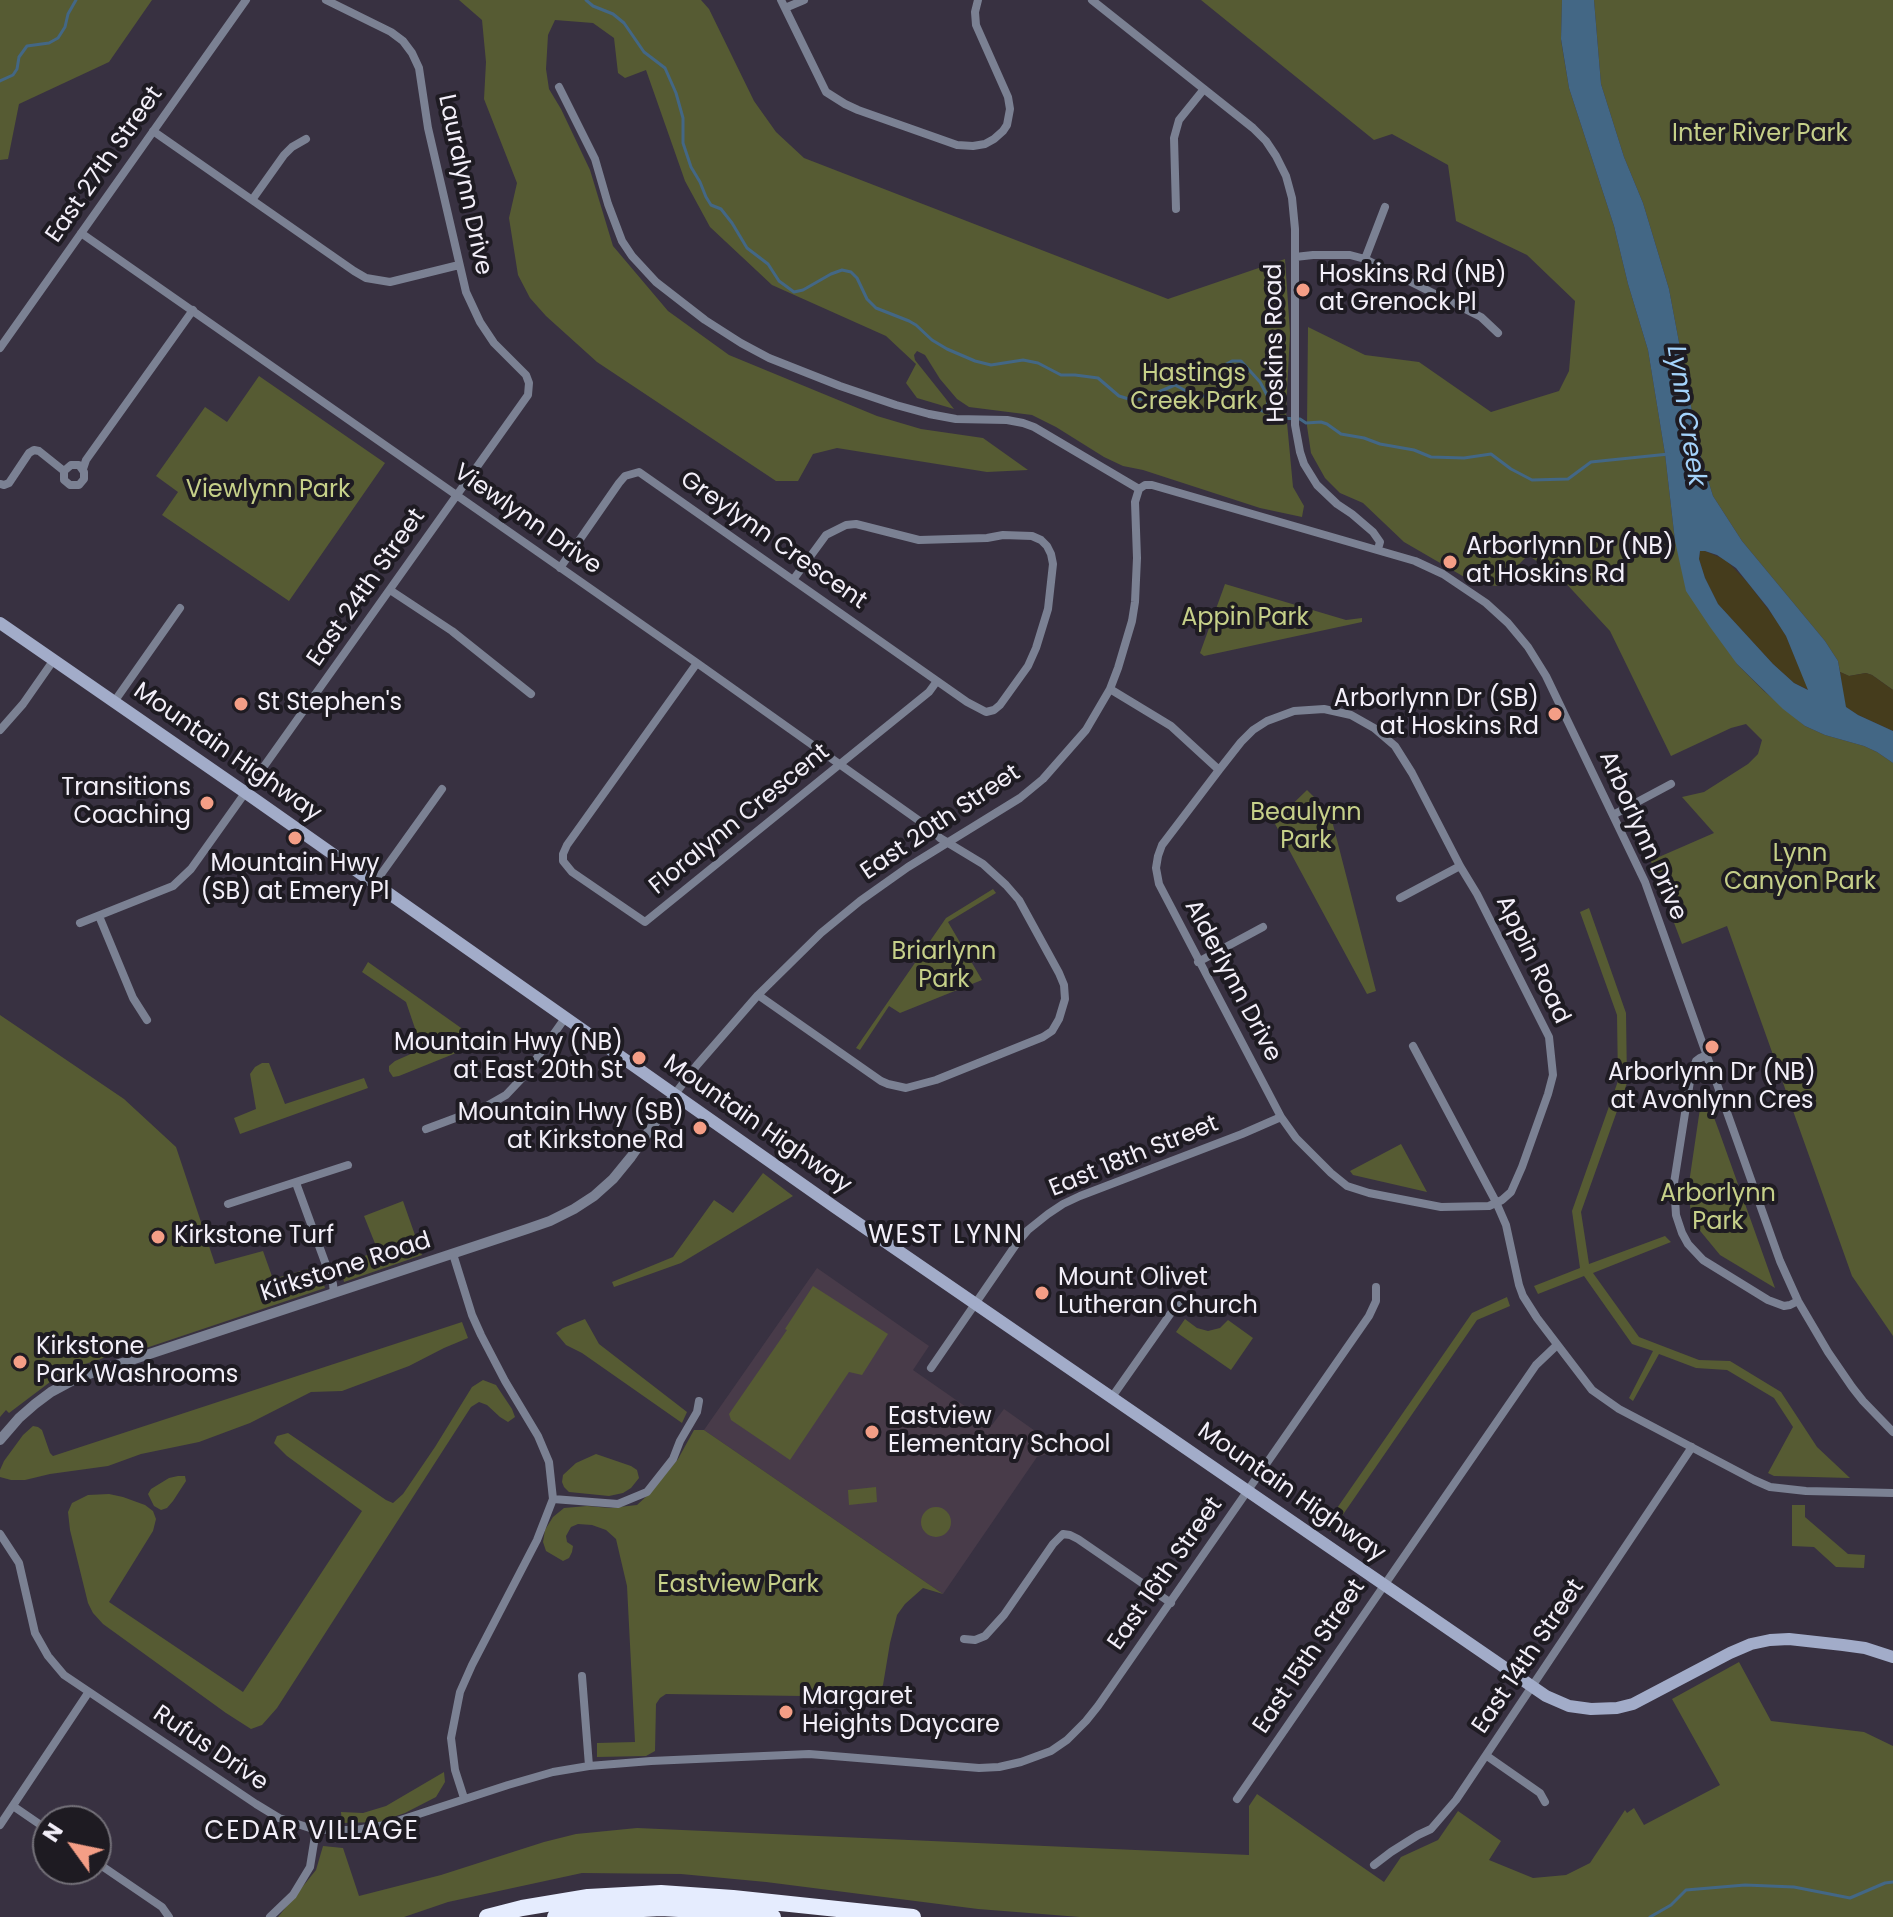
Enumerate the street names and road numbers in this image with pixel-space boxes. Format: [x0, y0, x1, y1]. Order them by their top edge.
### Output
street label: East 27th Street [40, 81, 170, 249]
street label: Lauralynn Drive [431, 92, 497, 278]
street label: Hoskins Road [1260, 263, 1292, 423]
street label: Viewlynn Drive [448, 458, 606, 582]
street label: Greylynn Crescent [674, 466, 872, 616]
street label: East 24th Street [302, 504, 432, 672]
street label: Mountain Highway [127, 677, 327, 829]
street label: Floralynn Crescent [644, 738, 836, 902]
street label: Arborlynn Drive [1592, 747, 1692, 925]
street label: East 20th Street [856, 759, 1026, 887]
street label: Appin Road [1489, 891, 1575, 1029]
street label: Alderlynn Drive [1177, 895, 1287, 1067]
street label: Mountain Highway [657, 1049, 857, 1201]
street label: East 18th Street [1045, 1110, 1223, 1204]
street label: Kirkstone Road [257, 1227, 435, 1309]
street label: Mountain Highway [1191, 1417, 1391, 1569]
street label: East 16th Street [1103, 1492, 1229, 1656]
street label: East 15th Street [1248, 1574, 1372, 1740]
street label: East 14th Street [1467, 1574, 1591, 1740]
street label: Rufus Drive [147, 1700, 273, 1798]

